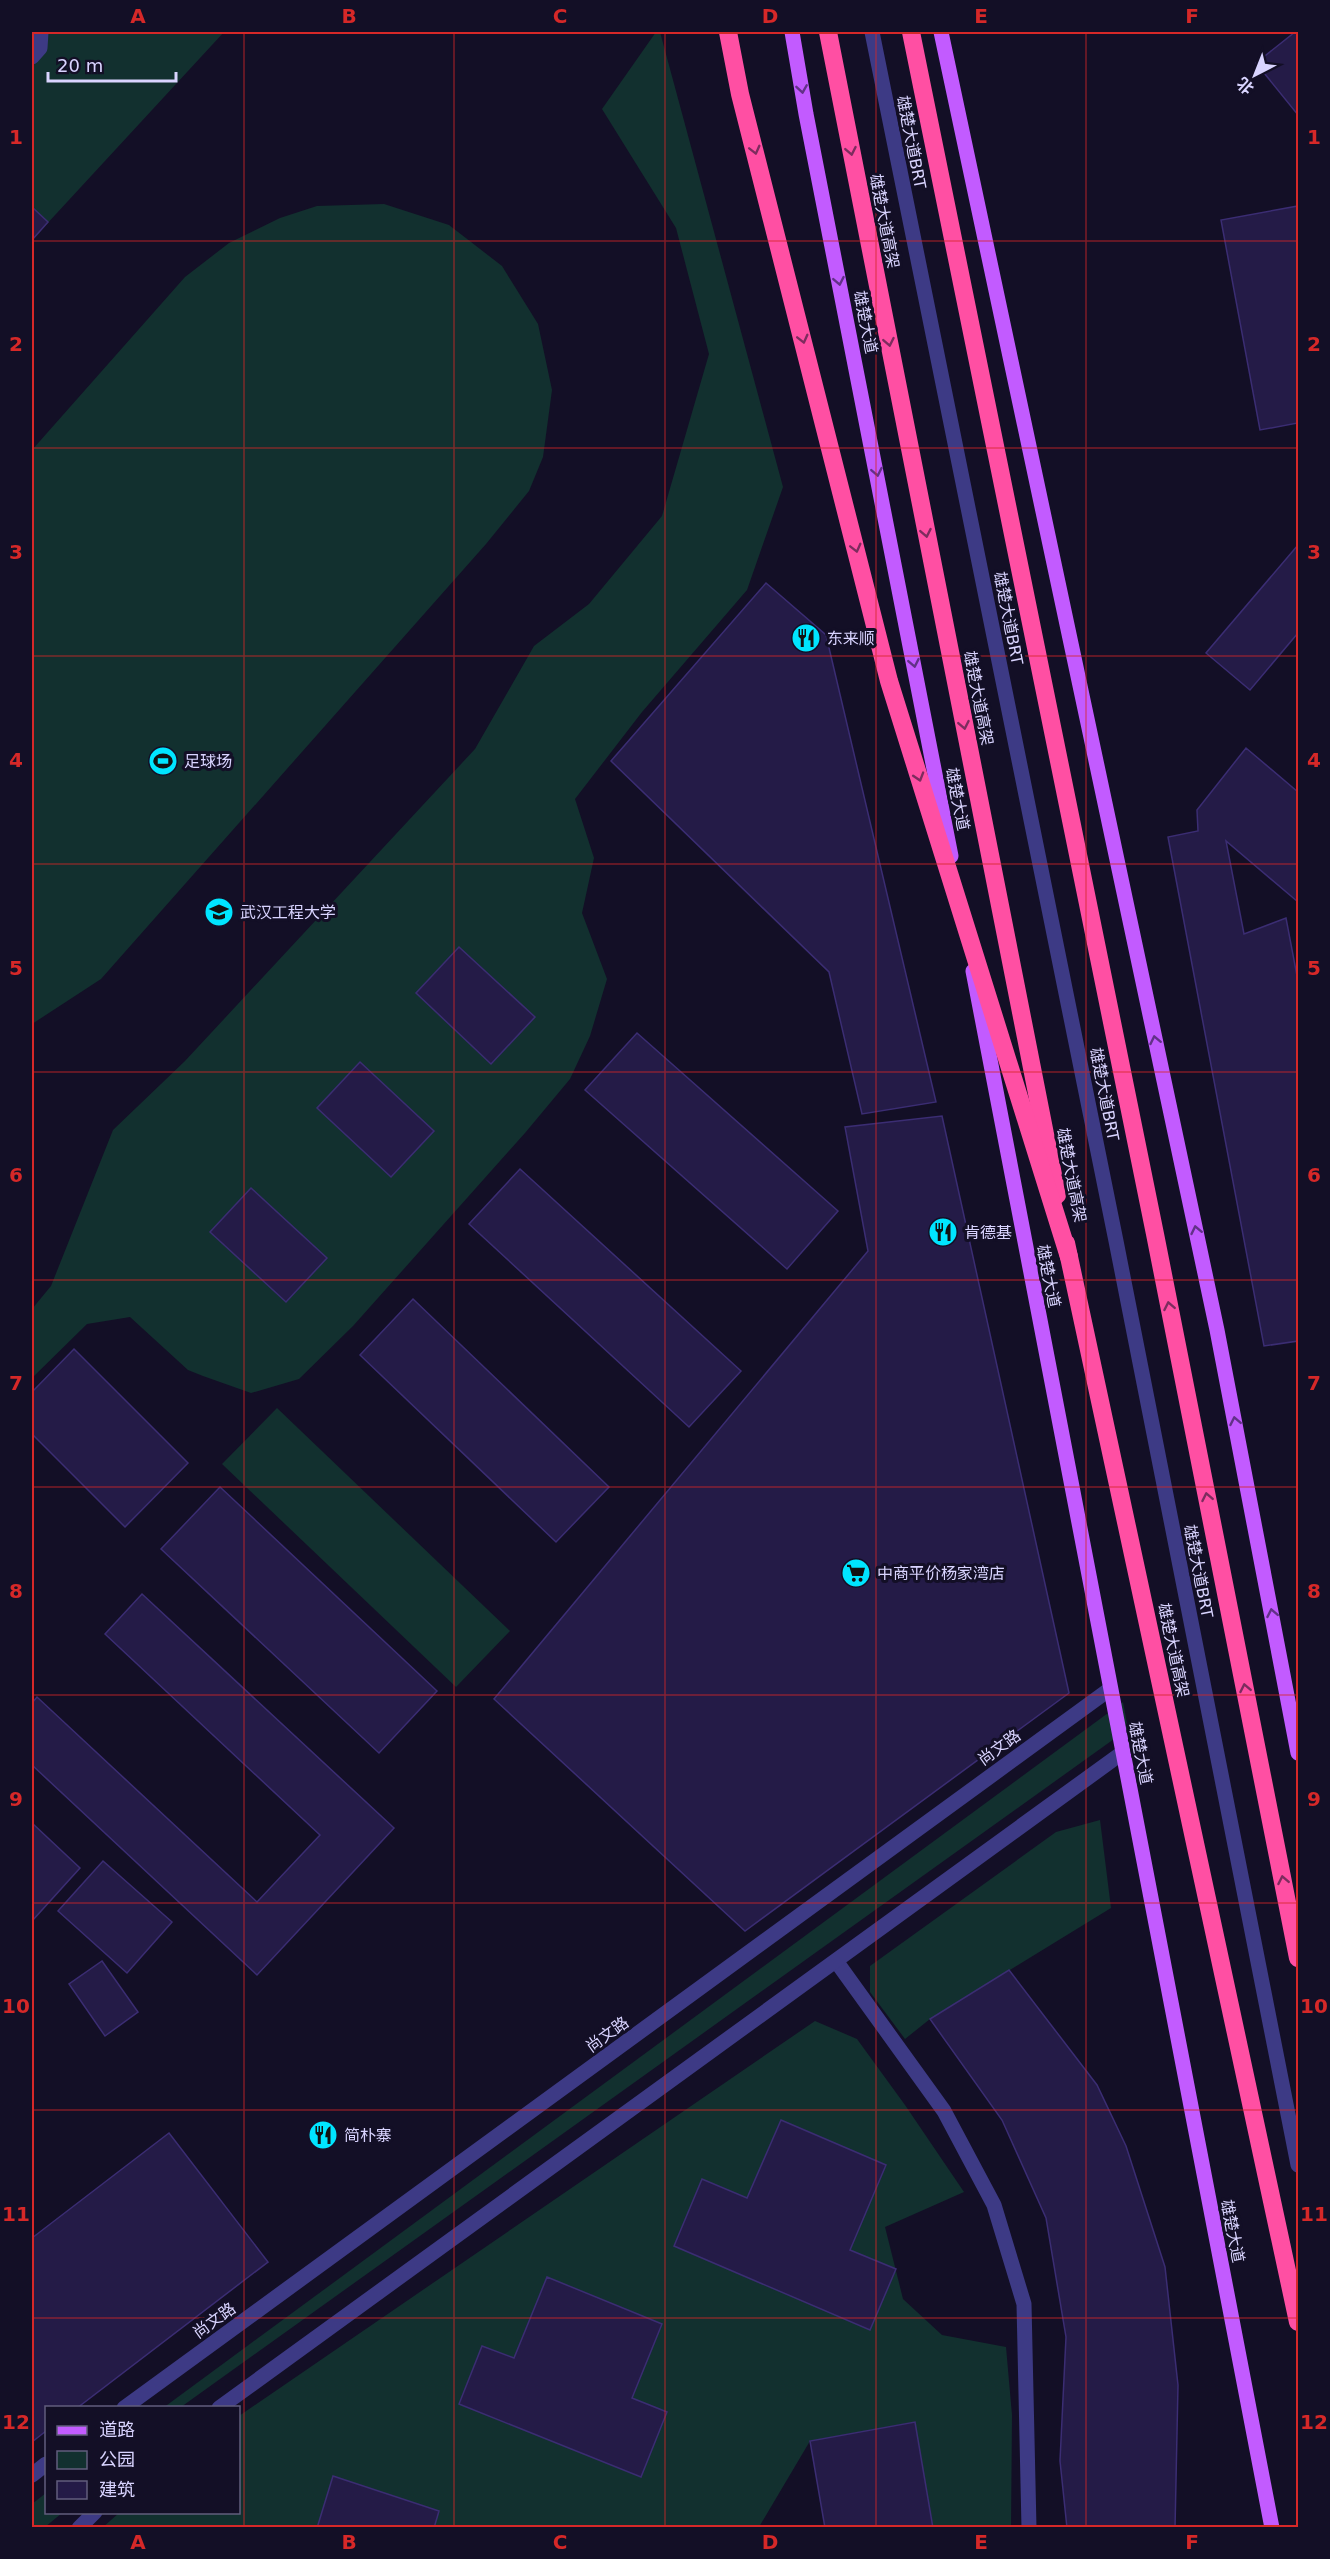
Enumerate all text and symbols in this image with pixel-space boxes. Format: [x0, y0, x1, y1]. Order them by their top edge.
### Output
text: A [130, 4, 146, 28]
text: B [341, 4, 357, 28]
text: C [553, 4, 567, 28]
text: D [762, 4, 778, 28]
text: E [974, 4, 988, 28]
text: F [1185, 4, 1199, 28]
scale bar [48, 45, 176, 83]
north arrow [1225, 45, 1285, 105]
text: 20 m [57, 55, 103, 76]
text: 北 [1233, 73, 1258, 98]
one-way arrow [795, 84, 808, 94]
street label: 雄楚大道BRT [893, 94, 930, 191]
text: 1 [9, 125, 23, 149]
text: 1 [1307, 125, 1321, 149]
one-way arrow [747, 145, 760, 155]
one-way arrow [844, 145, 857, 155]
street label: 雄楚大道高架 [866, 172, 903, 270]
one-way arrow [832, 275, 845, 285]
street label: 雄楚大道 [850, 289, 881, 355]
text: 2 [9, 332, 23, 356]
text: 2 [1307, 332, 1321, 356]
one-way arrow [795, 334, 808, 344]
one-way arrow [882, 337, 895, 347]
one-way arrow [870, 467, 883, 477]
one-way arrow [919, 528, 932, 538]
text: 3 [9, 540, 23, 564]
text: 3 [1307, 540, 1321, 564]
one-way arrow [848, 543, 861, 553]
street label: 雄楚大道BRT [990, 570, 1027, 667]
restaurant icon: 东来顺 [790, 622, 822, 654]
place label: 东来顺 [827, 629, 875, 648]
street label: 雄楚大道高架 [960, 649, 997, 747]
one-way arrow [907, 658, 920, 668]
one-way arrow [957, 719, 970, 729]
sports icon: 足球场 [147, 745, 179, 777]
text: 4 [9, 748, 23, 772]
text: 4 [1307, 748, 1321, 772]
place label: 足球场 [184, 752, 232, 771]
street label: 雄楚大道 [942, 766, 973, 832]
one-way arrow [912, 771, 924, 782]
school or university icon: 武汉工程大学 [203, 896, 235, 928]
place label: 武汉工程大学 [240, 903, 336, 922]
text: 5 [9, 956, 23, 980]
text: 5 [1307, 956, 1321, 980]
one-way arrow [1150, 1035, 1163, 1045]
street label: 雄楚大道BRT [1086, 1046, 1123, 1143]
street label: 雄楚大道高架 [1053, 1126, 1090, 1224]
text: 6 [9, 1163, 23, 1187]
text: 6 [1307, 1163, 1321, 1187]
restaurant icon: 肯德基 [927, 1216, 959, 1248]
place label: 肯德基 [964, 1223, 1012, 1242]
one-way arrow [1190, 1226, 1203, 1236]
street label: 雄楚大道 [1033, 1243, 1064, 1309]
one-way arrow [1163, 1301, 1176, 1311]
text: 7 [9, 1371, 23, 1395]
text: 7 [1307, 1371, 1321, 1395]
one-way arrow [1229, 1417, 1242, 1427]
one-way arrow [1201, 1492, 1214, 1502]
street label: 雄楚大道BRT [1180, 1523, 1217, 1620]
supermarket icon: 中商平价杨家湾店 [840, 1557, 872, 1589]
place label: 中商平价杨家湾店 [877, 1564, 1005, 1583]
text: 8 [9, 1579, 23, 1603]
text: 8 [1307, 1579, 1321, 1603]
street label: 雄楚大道高架 [1154, 1601, 1193, 1699]
one-way arrow [1266, 1608, 1279, 1618]
one-way arrow [1239, 1684, 1252, 1694]
street label: 雄楚大道 [1125, 1720, 1156, 1786]
street label: 尚文路 [974, 1726, 1024, 1769]
text: 9 [9, 1787, 23, 1811]
text: 9 [1307, 1787, 1321, 1811]
one-way arrow [1277, 1875, 1290, 1885]
text: 10 [2, 1994, 30, 2018]
text: 10 [1300, 1994, 1328, 2018]
street label: 尚文路 [582, 2013, 632, 2056]
restaurant icon: 简朴寨 [307, 2119, 339, 2151]
place label: 简朴寨 [344, 2126, 392, 2145]
street label: 雄楚大道 [1217, 2198, 1248, 2264]
text: 11 [2, 2202, 30, 2226]
text: 11 [1300, 2202, 1328, 2226]
street label: 尚文路 [189, 2299, 239, 2342]
legend [45, 2406, 240, 2514]
text: 12 [2, 2410, 30, 2434]
text: 12 [1300, 2410, 1328, 2434]
text: 道路 [99, 2419, 135, 2440]
text: 公园 [99, 2449, 135, 2470]
text: 建筑 [99, 2479, 135, 2500]
text: A [130, 2530, 146, 2554]
text: B [341, 2530, 357, 2554]
text: C [553, 2530, 567, 2554]
text: D [762, 2530, 778, 2554]
text: E [974, 2530, 988, 2554]
text: F [1185, 2530, 1199, 2554]

